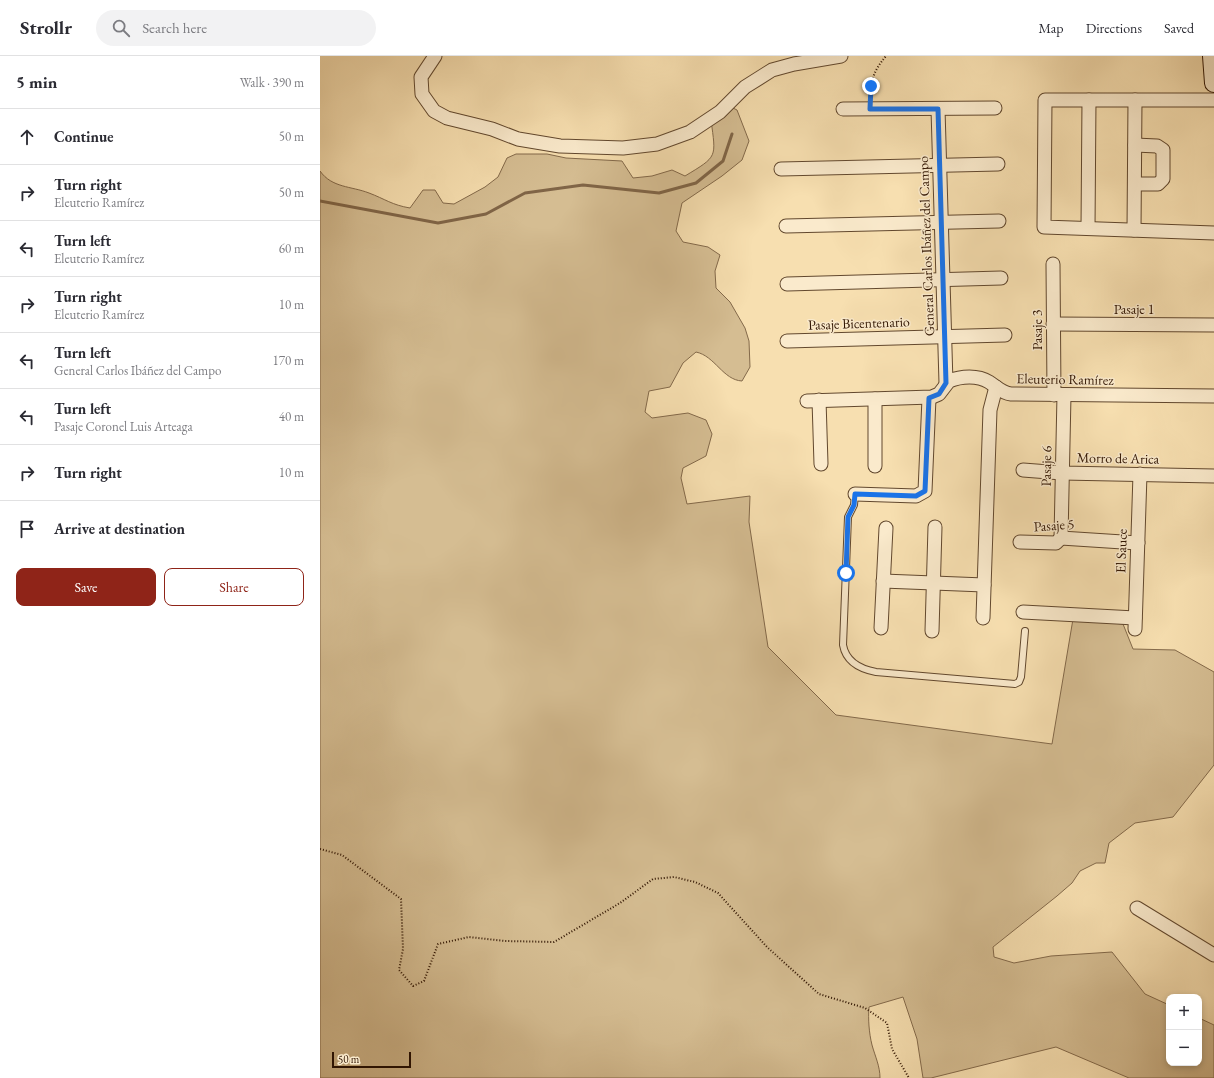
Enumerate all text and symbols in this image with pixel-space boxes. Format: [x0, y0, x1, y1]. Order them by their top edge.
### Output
search box [96, 10, 376, 46]
text: Strollr [20, 15, 72, 40]
icon: search [110, 17, 132, 39]
text: Search here [142, 18, 207, 37]
text: Map [1038, 19, 1064, 37]
text: Directions [1086, 19, 1142, 37]
text: Saved [1164, 19, 1194, 37]
text: 5 min [16, 71, 57, 93]
text: Walk · 390 m [240, 74, 304, 91]
route end [862, 77, 880, 95]
icon: ahead [16, 126, 38, 148]
text: Continue [54, 127, 114, 146]
text: 50 m [279, 128, 304, 145]
street label: General Carlos Ibáñez del Campo [914, 156, 938, 336]
text: Turn right [54, 175, 122, 194]
icon: right [16, 182, 38, 204]
text: 50 m [279, 184, 304, 201]
text: Eleuterio Ramírez [54, 194, 144, 211]
text: Turn left [54, 231, 111, 250]
icon: left [16, 238, 38, 260]
text: 60 m [279, 240, 304, 257]
text: Eleuterio Ramírez [54, 250, 144, 267]
text: Turn right [54, 287, 122, 306]
icon: right [16, 294, 38, 316]
text: 10 m [279, 296, 304, 313]
street label: Pasaje 1 [1114, 300, 1154, 318]
text: Eleuterio Ramírez [54, 306, 144, 323]
street label: Pasaje 3 [1028, 309, 1046, 350]
street label: Pasaje Bicentenario [808, 312, 910, 334]
text: Turn left [54, 343, 111, 362]
icon: left [16, 350, 38, 372]
text: 170 m [273, 352, 304, 369]
text: General Carlos Ibáñez del Campo [54, 362, 221, 379]
street label: Eleuterio Ramírez [1016, 369, 1114, 389]
text: Turn left [54, 399, 111, 418]
icon: left [16, 406, 38, 428]
text: 40 m [279, 408, 304, 425]
text: Pasaje Coronel Luis Arteaga [54, 418, 193, 435]
street label: Pasaje 6 [1037, 445, 1055, 487]
street label: Morro de Arica [1077, 448, 1160, 468]
icon: right [16, 462, 38, 484]
text: Turn right [54, 463, 122, 482]
text: 10 m [279, 464, 304, 481]
street label: Pasaje 5 [1033, 515, 1075, 535]
icon: arrive [16, 518, 38, 540]
text: Arrive at destination [54, 519, 185, 538]
street label: El Sauce [1111, 528, 1131, 574]
route start [837, 564, 855, 582]
button: Save [16, 568, 156, 606]
button: Share [164, 568, 304, 606]
map controls [1166, 994, 1202, 1066]
button: + [1166, 994, 1202, 1030]
button: − [1166, 1030, 1202, 1066]
scale bar [332, 1050, 411, 1069]
text: 50 m [338, 1052, 359, 1066]

